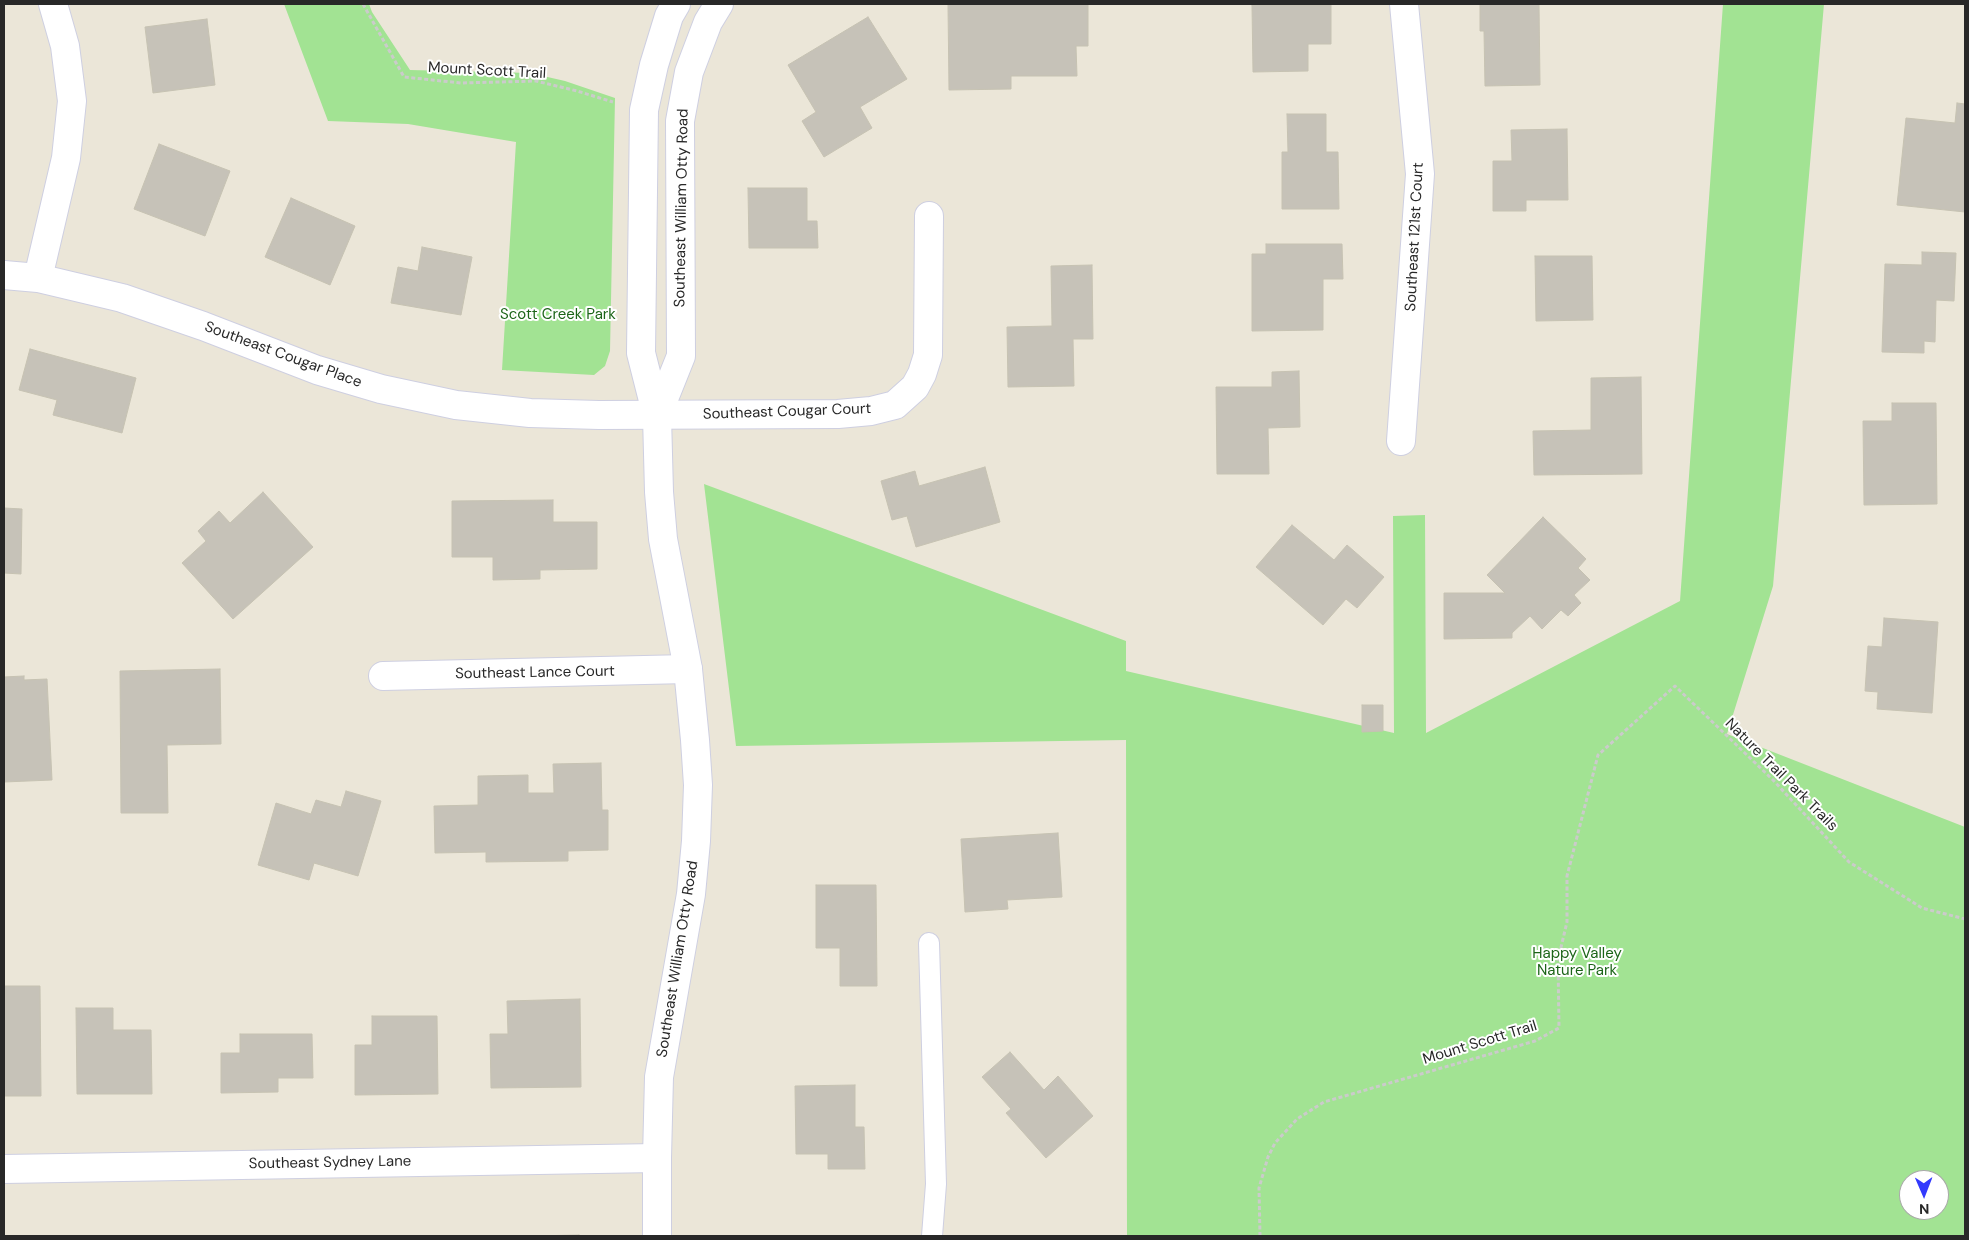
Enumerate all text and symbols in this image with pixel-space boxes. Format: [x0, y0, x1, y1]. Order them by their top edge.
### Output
street label: Mount Scott Trail [427, 59, 547, 83]
street label: Southeast William Otty Road [671, 108, 693, 308]
street label: Southeast 121st Court [1402, 162, 1428, 312]
park label: Scott Creek Park [500, 306, 616, 324]
street label: Southeast Cougar Place [202, 318, 364, 392]
street label: Southeast Cougar Court [703, 400, 871, 424]
street label: Southeast Lance Court [455, 663, 615, 683]
street label: Nature Trail Park Trails [1721, 715, 1841, 835]
street label: Southeast William Otty Road [654, 859, 702, 1059]
park label: Happy Valley Nature Park [1532, 945, 1622, 980]
street label: Mount Scott Trail [1421, 1017, 1539, 1069]
street label: Southeast Sydney Lane [249, 1153, 411, 1173]
north arrow [1899, 1170, 1949, 1220]
text: N [1919, 1200, 1930, 1218]

